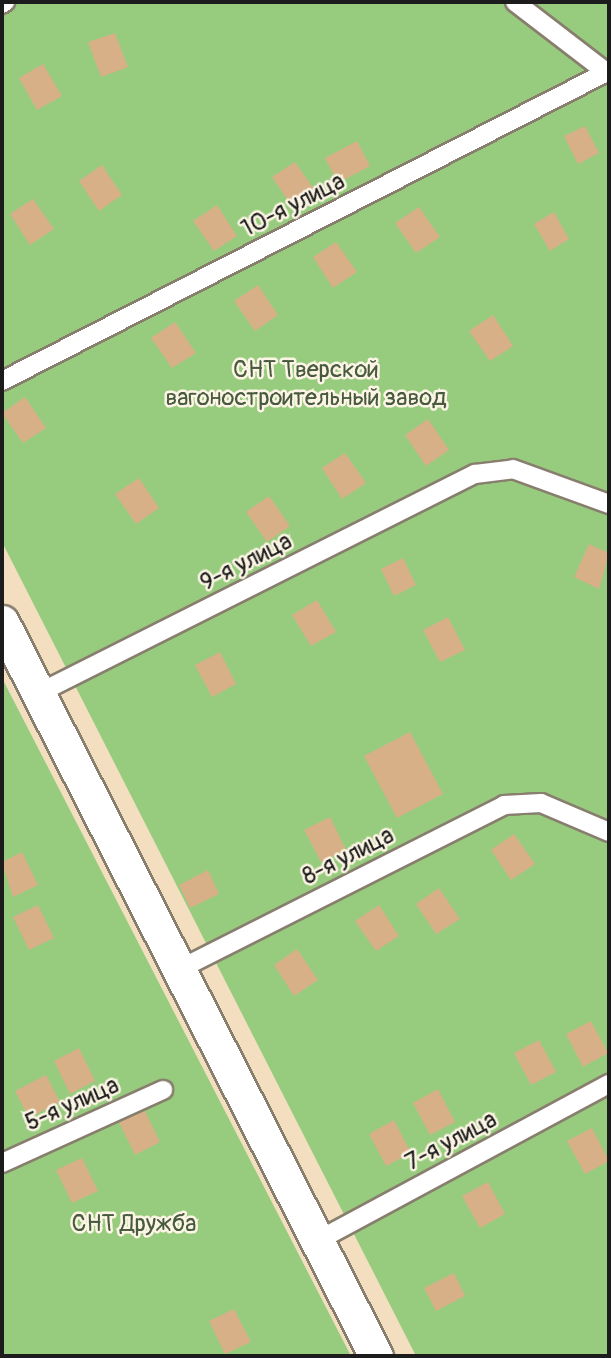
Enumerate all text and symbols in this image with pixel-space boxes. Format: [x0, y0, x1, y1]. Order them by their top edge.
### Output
street label: 10-я улица [236, 167, 350, 243]
park label: СНТ Тверской вагоностроительный завод [165, 356, 447, 412]
street label: 9-я улица [195, 527, 297, 597]
street label: 8-я улица [298, 821, 398, 891]
street label: 5-я улица [21, 1071, 123, 1137]
street label: 7-я улица [400, 1105, 502, 1177]
park label: СНТ Дружба [72, 1210, 196, 1238]

